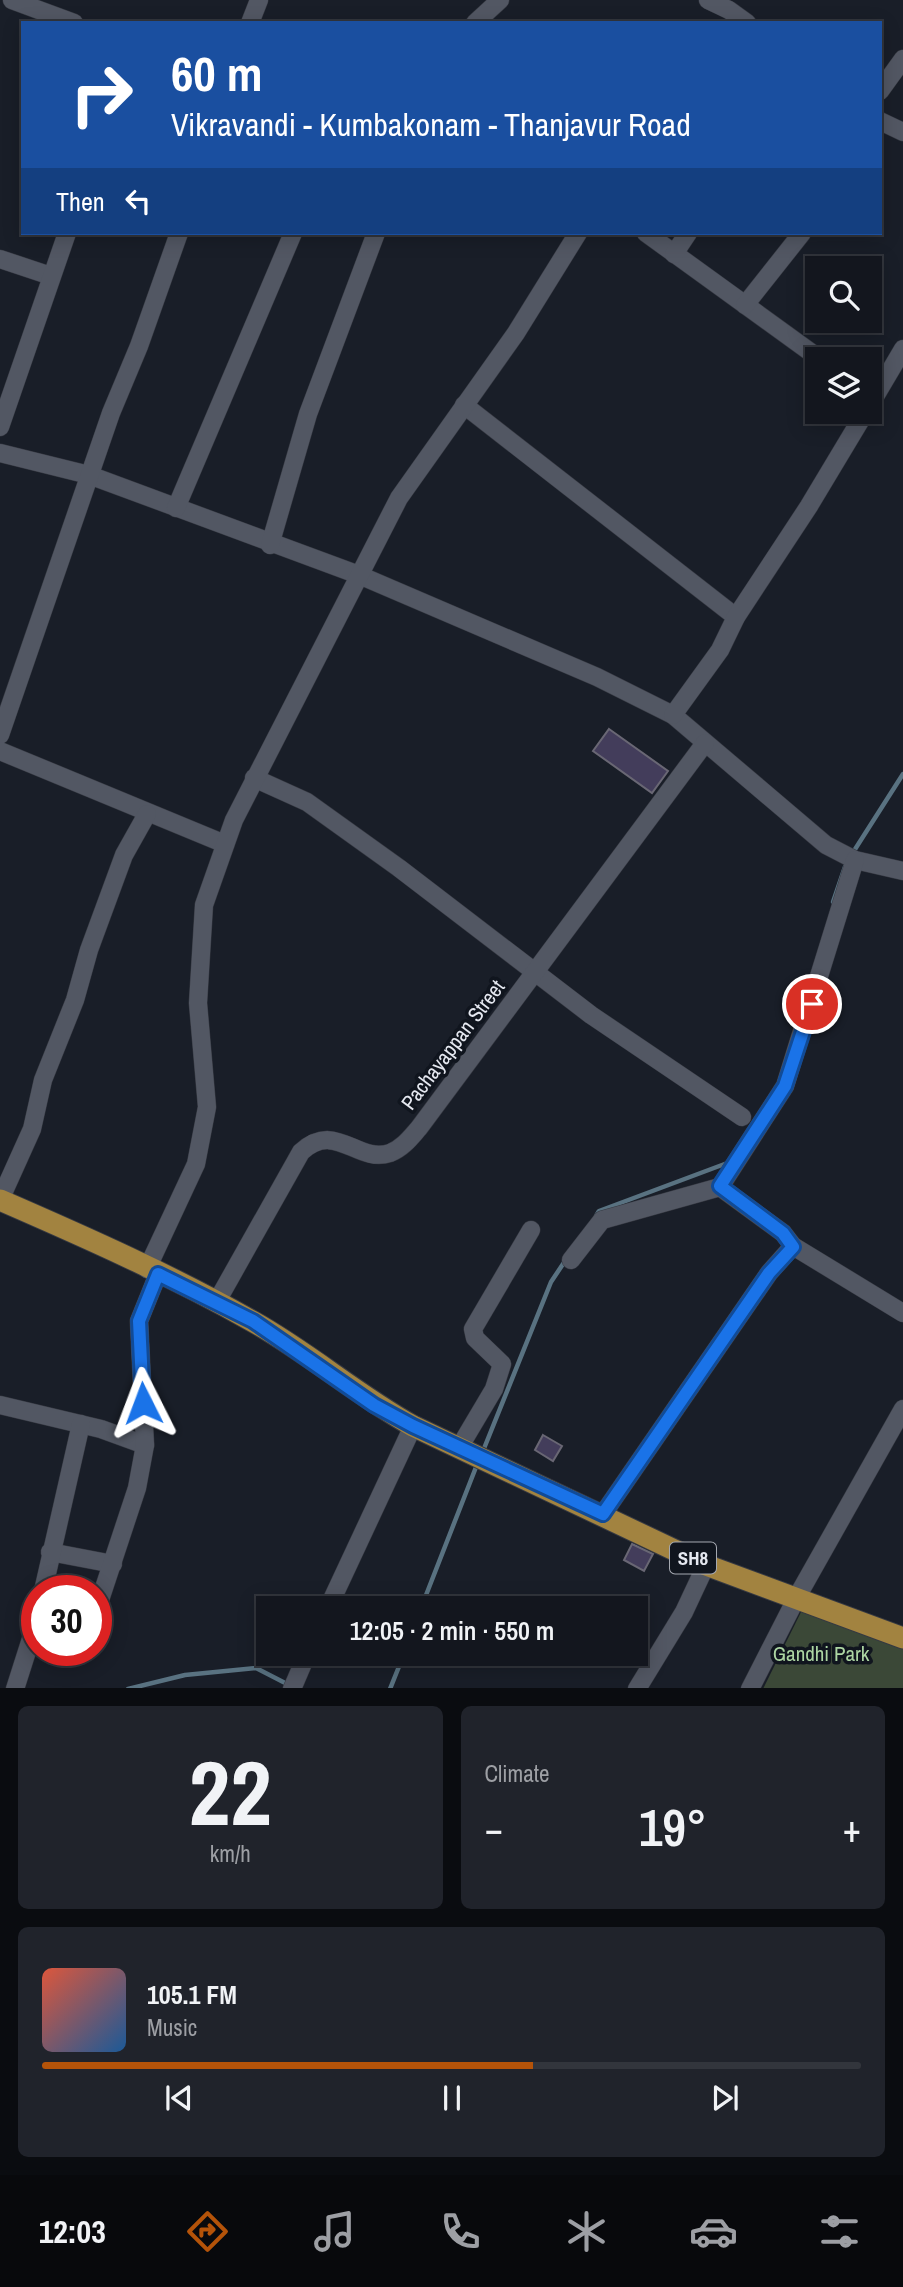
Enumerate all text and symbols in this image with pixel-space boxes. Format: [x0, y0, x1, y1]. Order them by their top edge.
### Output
text: 60 m [171, 40, 263, 106]
icon: right [56, 49, 147, 140]
text: Vikravandi - Kumbakonam - Thanjavur Road [171, 103, 691, 146]
icon: left [119, 182, 157, 220]
text: Then [56, 184, 105, 219]
map controls [805, 256, 882, 424]
button: search [805, 256, 882, 333]
button: layers [805, 347, 882, 424]
street label: Pachayappan Street [394, 973, 511, 1116]
pin [782, 974, 842, 1034]
icon: arrive [793, 985, 831, 1023]
position arrow [106, 1366, 180, 1440]
road number: SH8 [670, 1542, 716, 1574]
speed limit sign: 30 [21, 1575, 112, 1666]
text: 12:05 · 2 min · 550 m [350, 1613, 554, 1648]
park label: Gandhi Park [773, 1639, 870, 1668]
text: 22 [189, 1731, 272, 1853]
text: Climate [485, 1758, 549, 1789]
text: 19° [639, 1792, 707, 1862]
text: − [485, 1803, 503, 1854]
text: + [843, 1803, 861, 1854]
text: km/h [210, 1838, 251, 1869]
text: 105.1 FM [147, 1977, 237, 2012]
text: Music [147, 2012, 197, 2043]
icon: previous [160, 2079, 198, 2117]
icon: pause [433, 2079, 471, 2117]
icon: next [706, 2079, 744, 2117]
icon: directions [183, 2207, 232, 2256]
icon: music [310, 2207, 359, 2256]
icon: phone [436, 2207, 485, 2256]
icon: climate [562, 2207, 611, 2256]
icon: car [689, 2207, 738, 2256]
icon: filters [815, 2207, 864, 2256]
text: 12:03 [39, 2210, 106, 2253]

